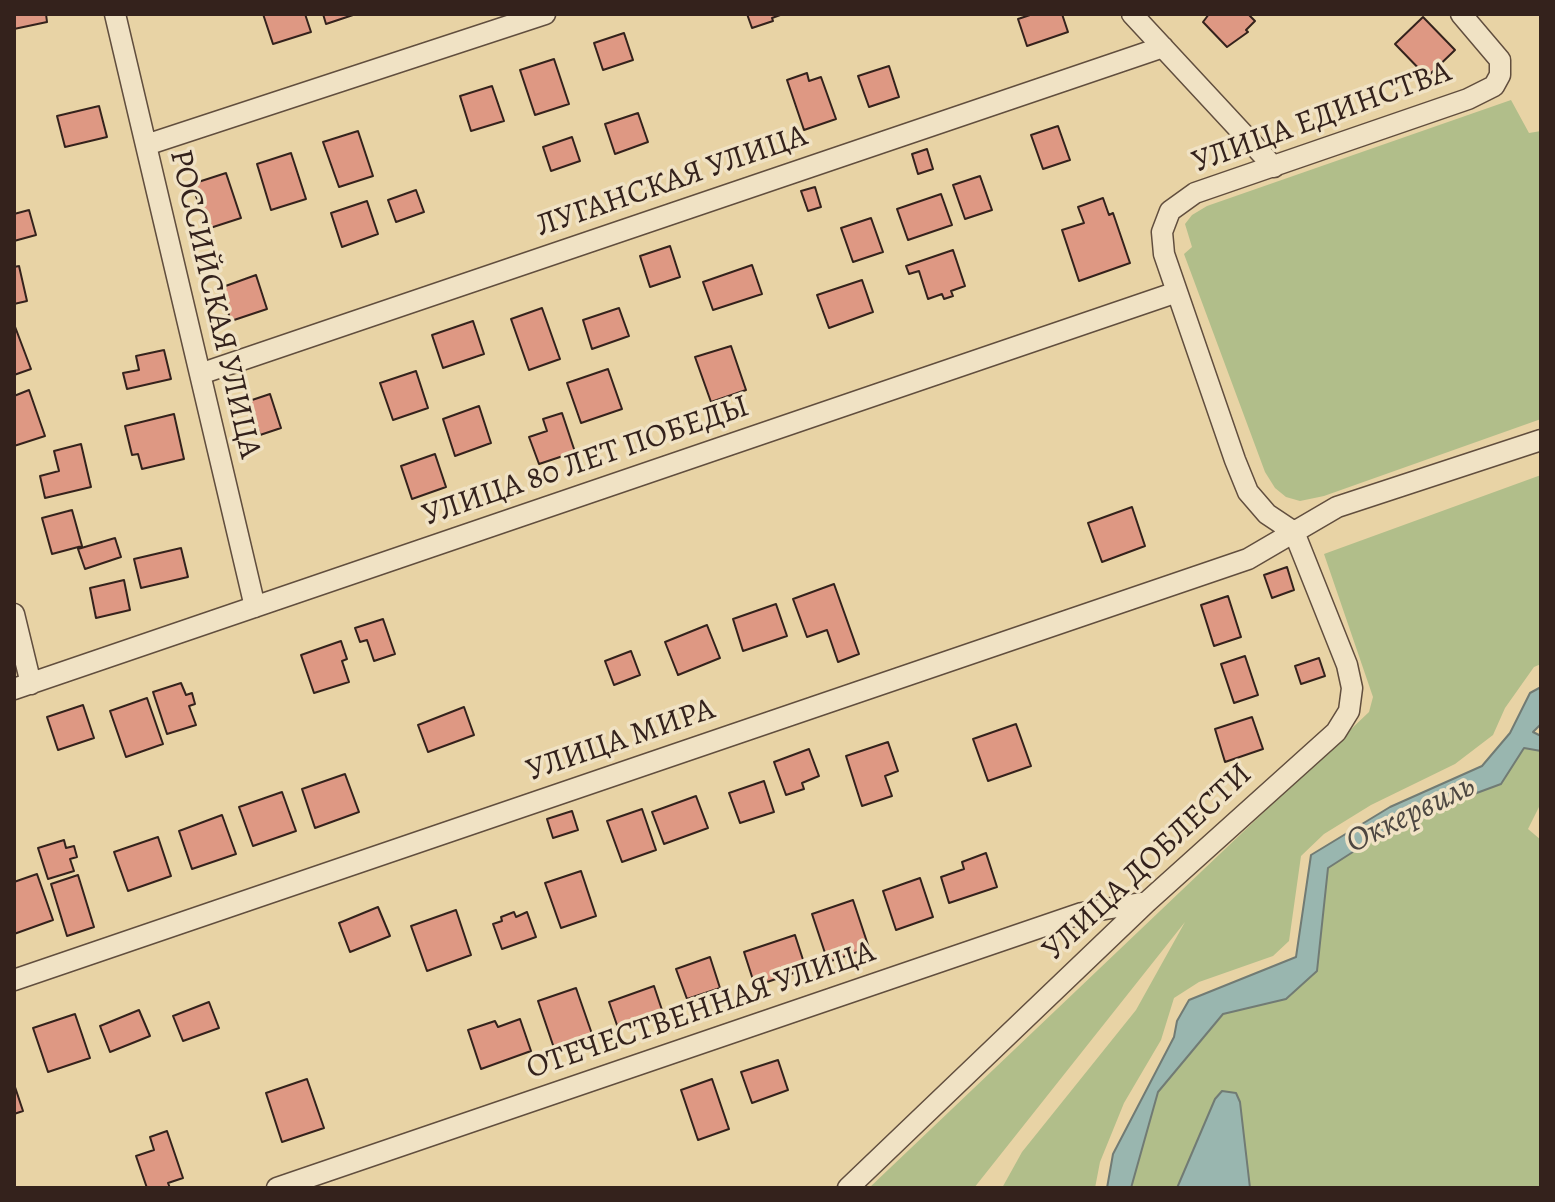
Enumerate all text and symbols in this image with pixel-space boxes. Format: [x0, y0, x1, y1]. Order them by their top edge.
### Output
street label: УЛИЦА ЕДИНСТВА [1187, 53, 1457, 183]
street label: ЛУГАНСКАЯ УЛИЦА [531, 118, 813, 246]
street label: РОССИЙСКАЯ УЛИЦА [160, 146, 268, 462]
street label: УЛИЦА 80 ЛЕТ ПОБЕДЫ [418, 388, 754, 536]
street label: УЛИЦА МИРА [522, 691, 720, 791]
street label: УЛИЦА ДОБЛЕСТИ [1035, 756, 1261, 970]
water label: Оккервиль [1340, 766, 1482, 864]
street label: ОТЕЧЕСТВЕННАЯ УЛИЦА [522, 933, 880, 1089]

